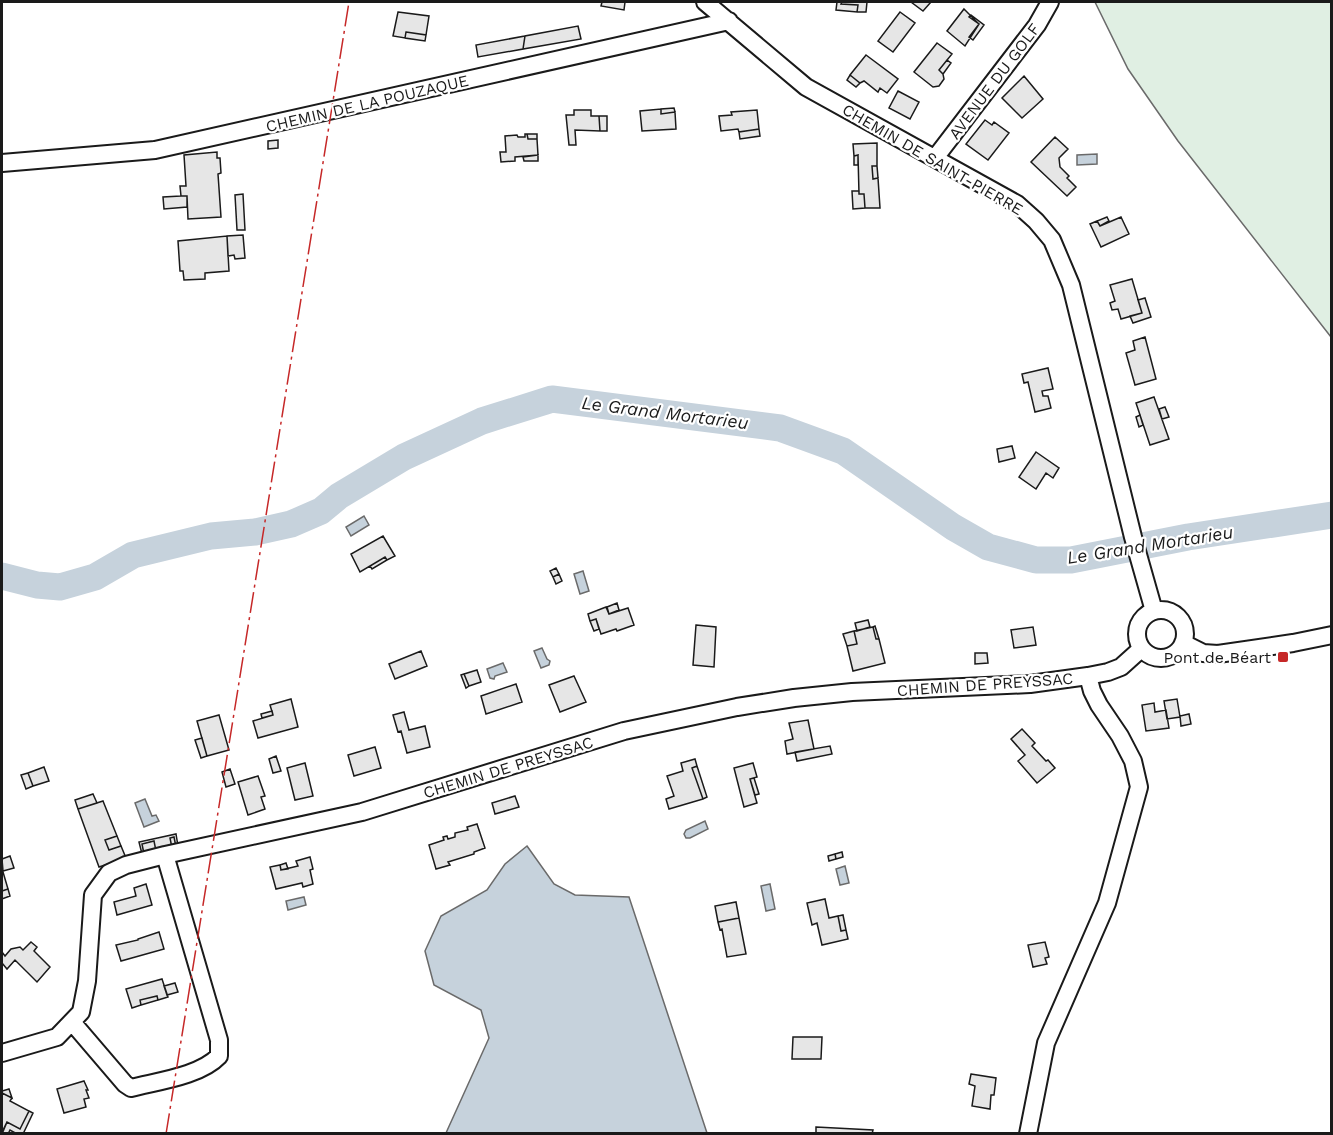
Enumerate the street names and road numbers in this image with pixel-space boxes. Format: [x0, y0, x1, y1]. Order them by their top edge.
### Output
street label: AVENUE DU GOLF [945, 19, 1044, 143]
street label: CHEMIN DE LA POUZAQUE [264, 71, 470, 136]
street label: CHEMIN DE SAINT-PIERRE [839, 100, 1026, 219]
street label: CHEMIN DE PREYSSAC [896, 669, 1074, 700]
street label: CHEMIN DE PREYSSAC [421, 733, 595, 802]

